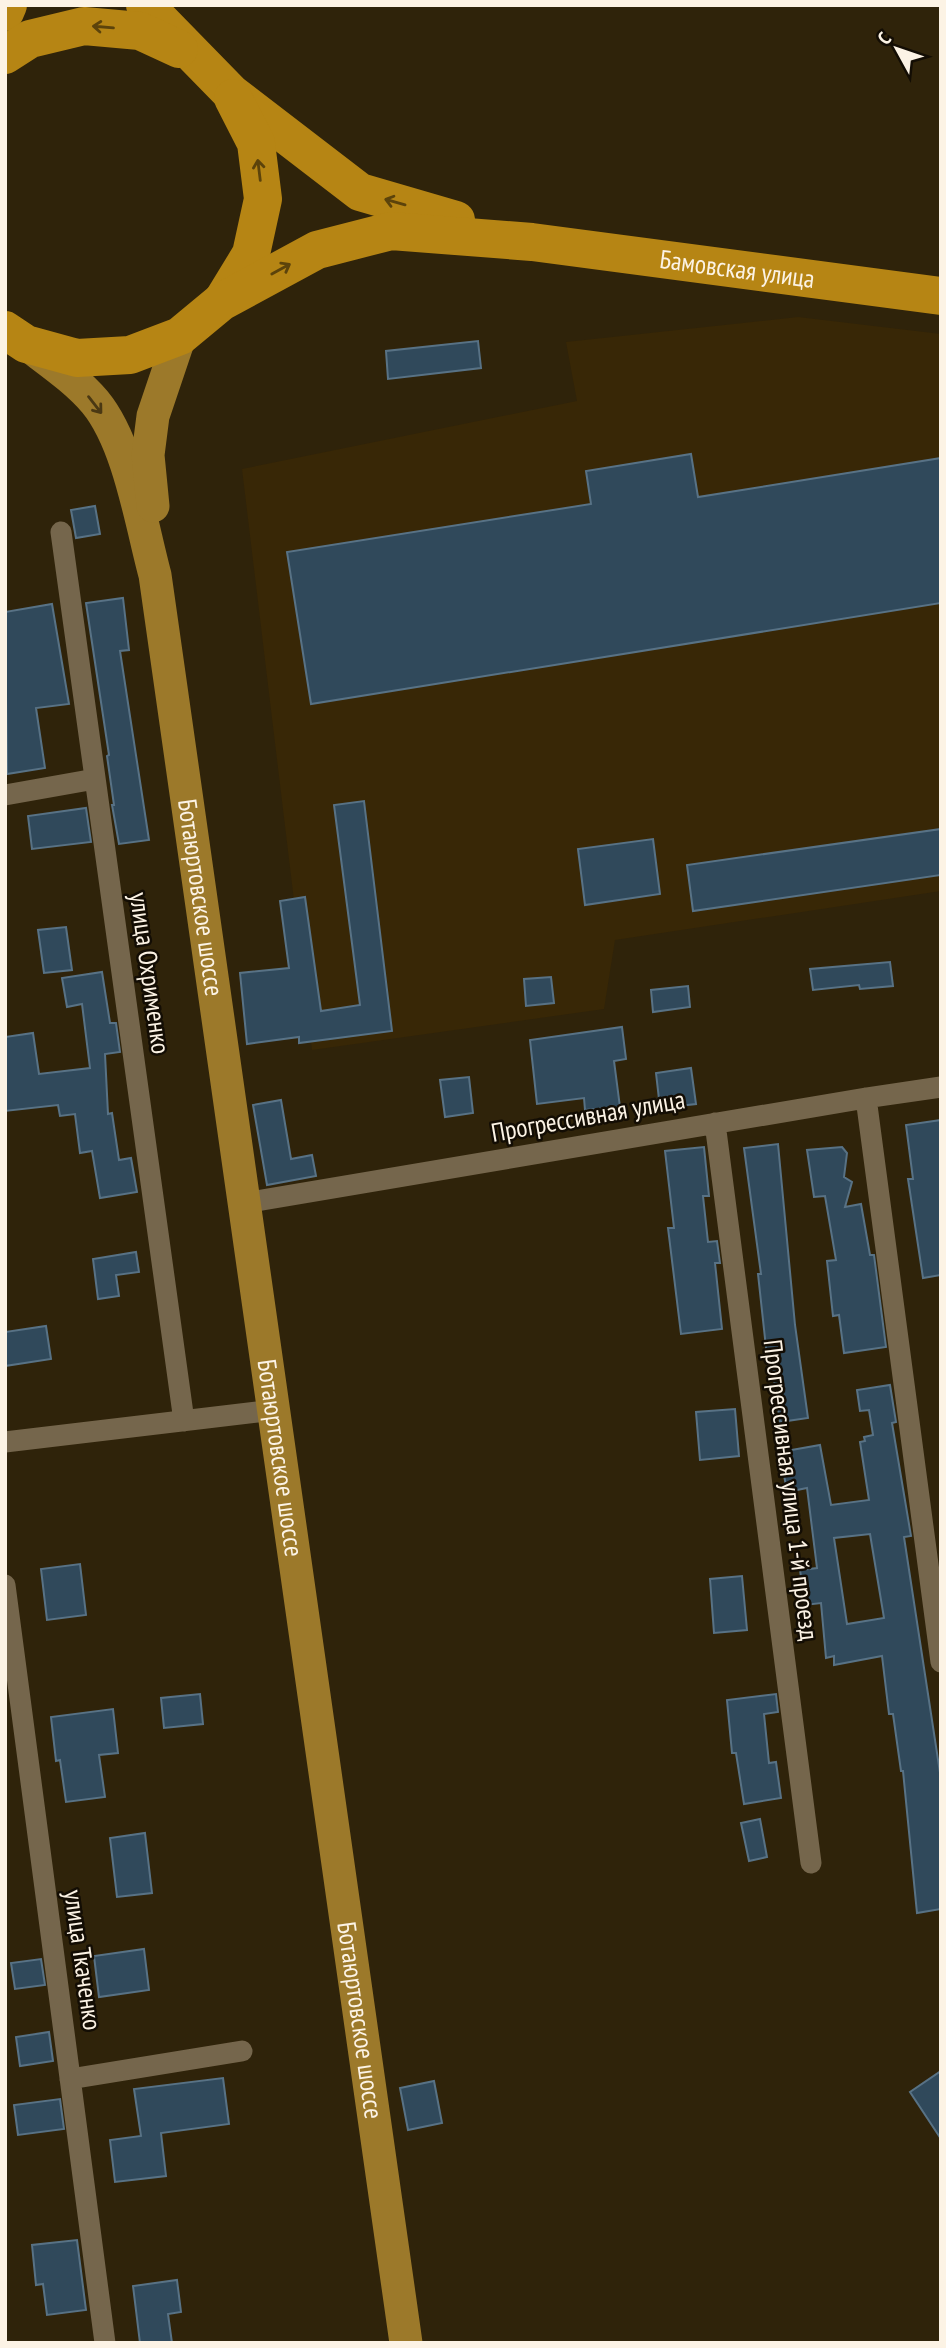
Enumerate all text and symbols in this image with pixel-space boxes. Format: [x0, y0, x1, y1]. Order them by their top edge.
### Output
north arrow [862, 14, 932, 84]
one-way arrow [92, 21, 115, 34]
text: С [872, 27, 896, 49]
one-way arrow [252, 159, 265, 182]
one-way arrow [385, 195, 407, 208]
street label: Бамовская улица [658, 242, 817, 295]
one-way arrow [271, 262, 291, 276]
one-way arrow [87, 395, 102, 414]
street label: Ботаюртовское шоссе [171, 797, 232, 998]
street label: улица Охрименко [123, 890, 178, 1056]
street label: Прогрессивная улица [488, 1082, 687, 1149]
street label: Прогрессивная улица 1-й проезд [757, 1338, 826, 1642]
street label: Ботаюртовское шоссе [251, 1357, 311, 1559]
street label: улица Ткаченко [57, 1888, 110, 2032]
street label: Ботаюртовское шоссе [330, 1920, 391, 2121]

